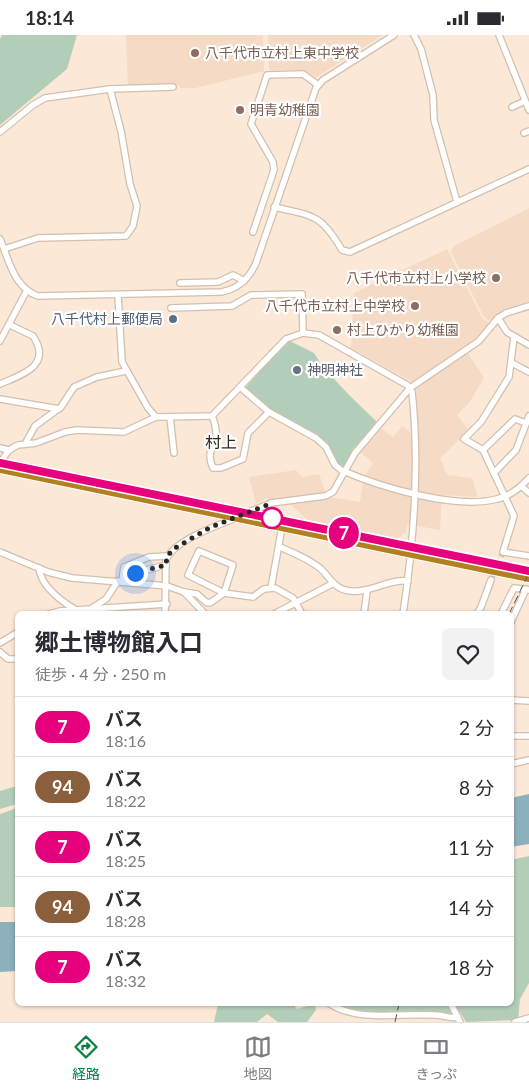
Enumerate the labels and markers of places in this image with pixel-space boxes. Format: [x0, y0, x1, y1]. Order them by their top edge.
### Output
place label: 八千代市立村上東中学校 [205, 44, 359, 61]
marker: 八千代市立村上東中学校 [189, 47, 201, 59]
place label: 明青幼稚園 [250, 101, 320, 118]
marker: 明青幼稚園 [234, 104, 246, 116]
place label: 八千代市立村上小学校 [346, 269, 486, 286]
marker: 八千代市立村上小学校 [490, 272, 502, 284]
place label: 八千代市立村上中学校 [265, 297, 405, 314]
marker: 八千代市立村上中学校 [409, 300, 421, 312]
place label: 八千代村上郵便局 [51, 310, 163, 327]
marker: 八千代村上郵便局 [167, 313, 179, 325]
place label: 村上ひかり幼稚園 [347, 321, 459, 338]
marker: 村上ひかり幼稚園 [331, 324, 343, 336]
place label: 神明神社 [307, 361, 363, 378]
marker: 神明神社 [291, 364, 303, 376]
unlabelled marker [261, 507, 283, 529]

